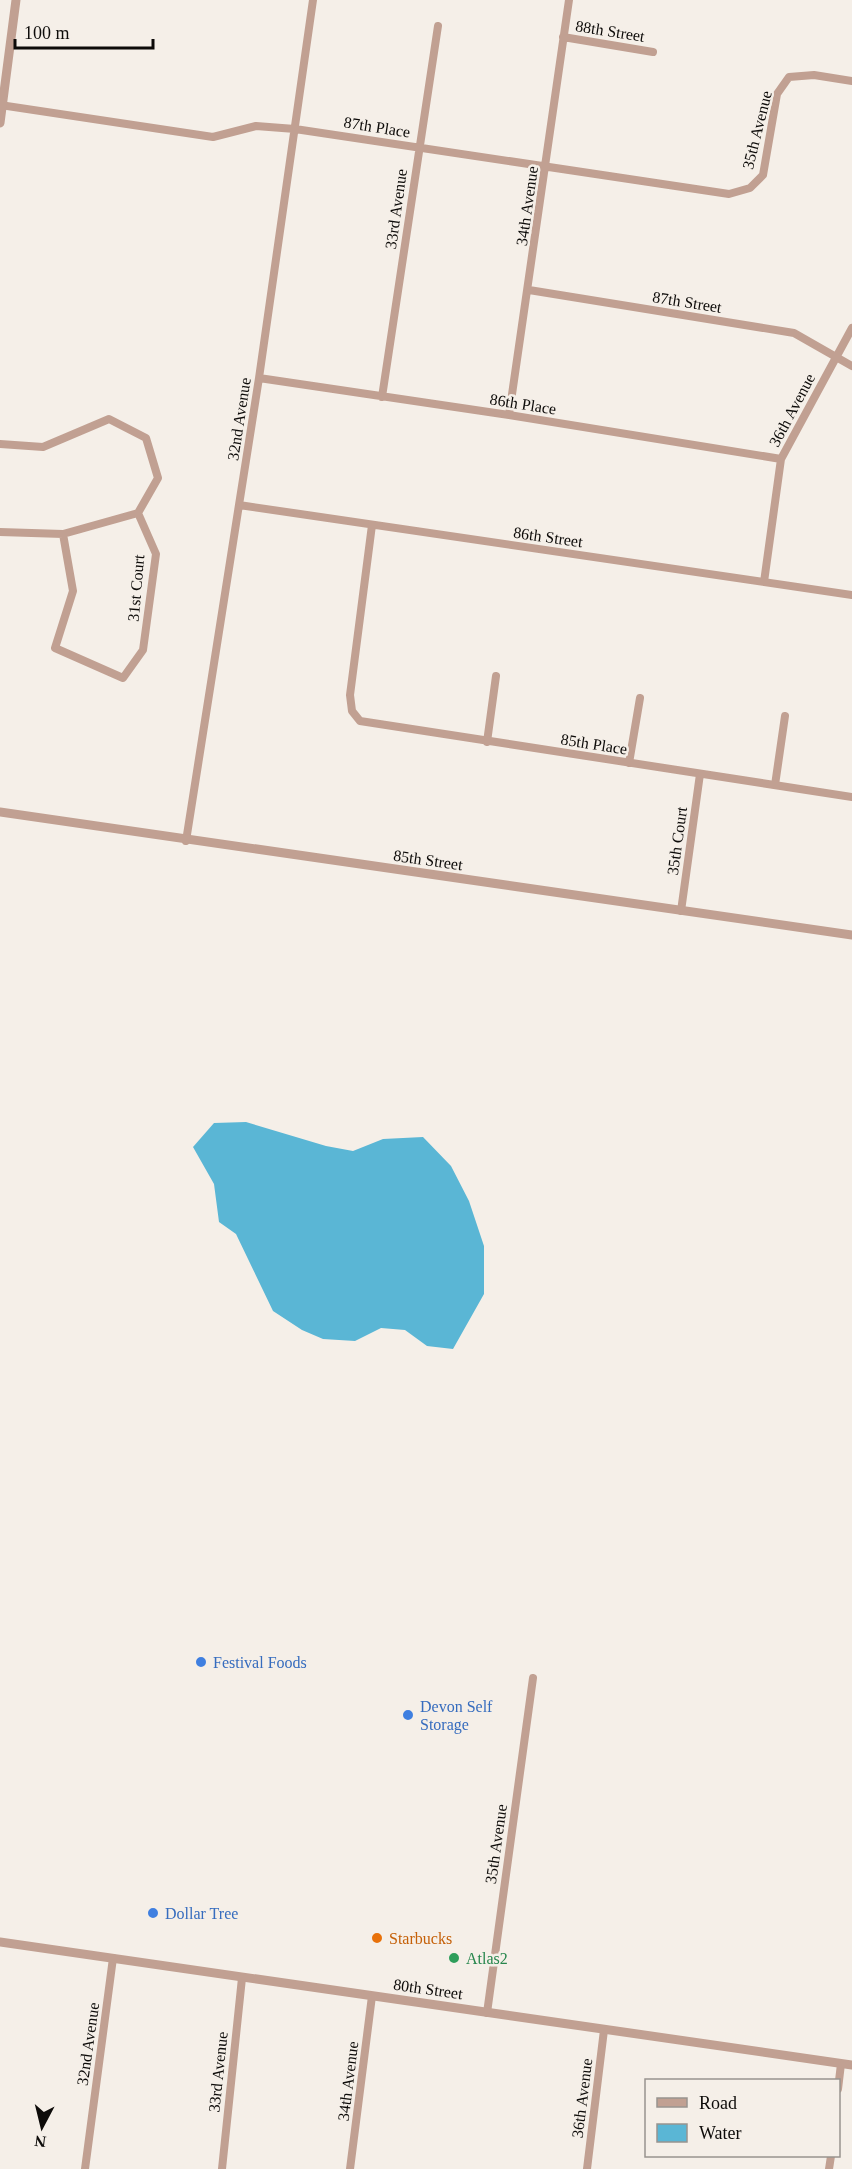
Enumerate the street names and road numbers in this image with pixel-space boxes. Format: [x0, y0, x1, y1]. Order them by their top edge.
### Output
street label: 88th Street [574, 17, 646, 45]
street label: 35th Avenue [739, 89, 775, 171]
street label: 87th Place [343, 113, 411, 141]
street label: 34th Avenue [513, 165, 541, 247]
street label: 33rd Avenue [382, 168, 410, 250]
street label: 87th Street [651, 288, 723, 316]
street label: 36th Avenue [766, 371, 818, 449]
street label: 32nd Avenue [224, 376, 254, 462]
street label: 86th Place [489, 390, 557, 418]
street label: 86th Street [512, 524, 584, 550]
street label: 31st Court [125, 553, 147, 622]
street label: 85th Place [560, 730, 628, 758]
street label: 35th Court [664, 805, 690, 876]
street label: 85th Street [392, 847, 464, 873]
street label: 35th Avenue [482, 1803, 510, 1885]
street label: 80th Street [392, 1976, 464, 2002]
street label: 32nd Avenue [74, 2001, 102, 2087]
street label: 33rd Avenue [205, 2031, 231, 2113]
street label: 34th Avenue [335, 2040, 361, 2122]
street label: 36th Avenue [569, 2057, 595, 2139]

